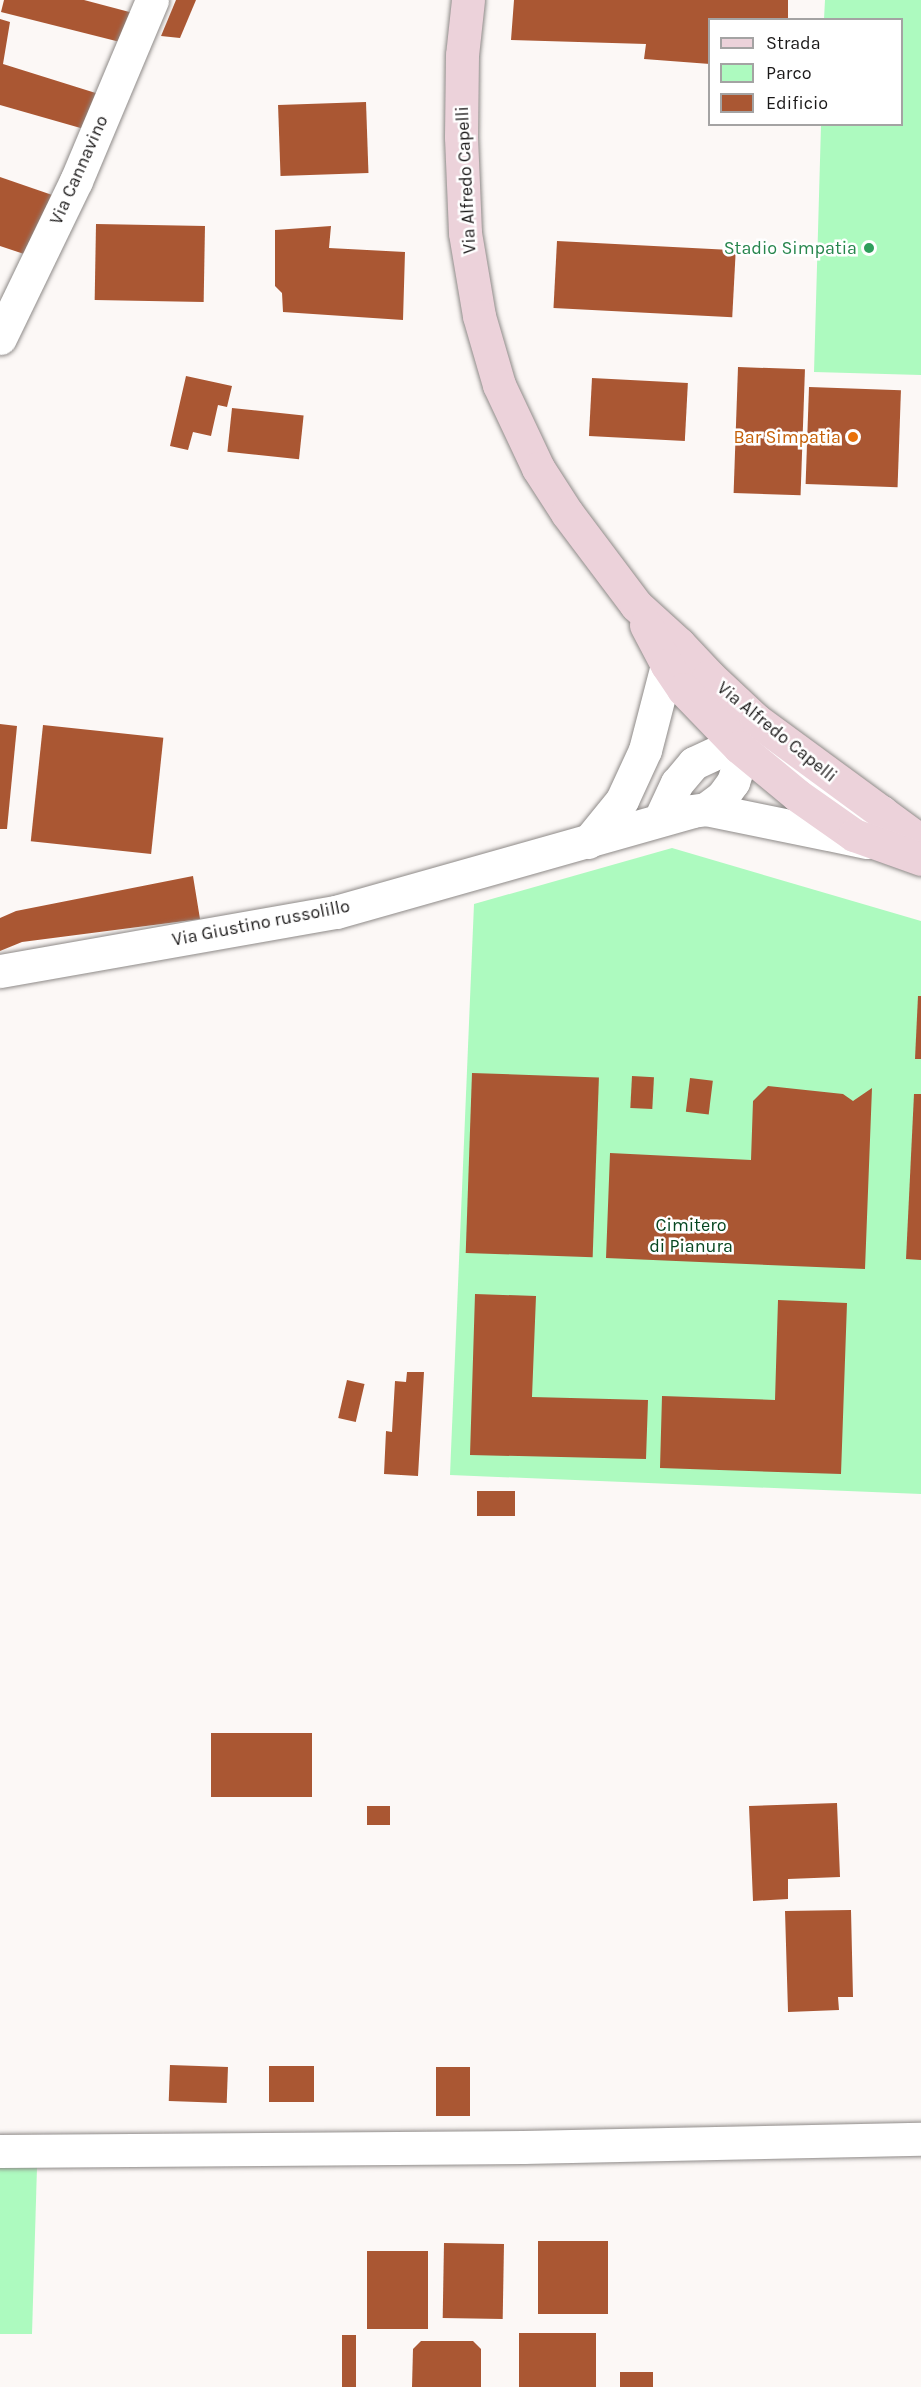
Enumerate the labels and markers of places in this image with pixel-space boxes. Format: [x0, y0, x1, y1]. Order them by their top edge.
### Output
place label: Stadio Simpatia [724, 237, 857, 259]
marker: Stadio Simpatia [862, 241, 876, 255]
place label: Bar Simpatia [734, 426, 841, 448]
marker: Bar Simpatia [846, 430, 860, 444]

